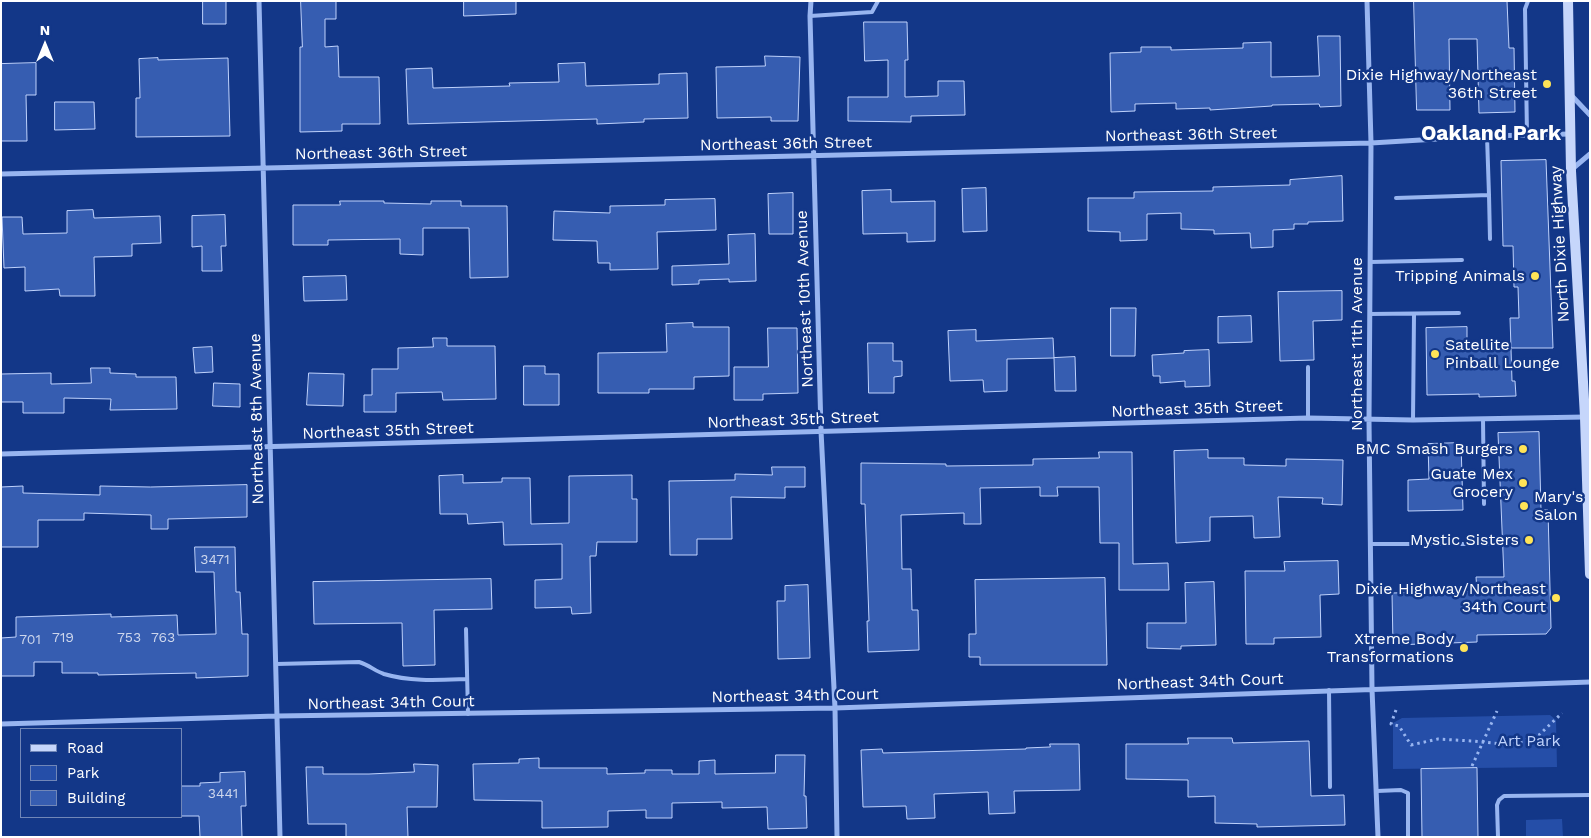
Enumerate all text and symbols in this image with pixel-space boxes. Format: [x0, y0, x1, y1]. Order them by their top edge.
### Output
north arrow [20, 20, 70, 70]
text: N [40, 22, 50, 38]
place label: Dixie Highway/Northeast 36th Street [1346, 65, 1537, 103]
marker: Dixie Highway/Northeast 36th Street [1541, 78, 1553, 90]
district label: Oakland Park [1421, 121, 1561, 147]
street label: Northeast 36th Street [1105, 124, 1277, 146]
street label: Northeast 36th Street [700, 133, 872, 155]
street label: Northeast 36th Street [295, 142, 467, 164]
street label: North Dixie Highway [1546, 165, 1574, 323]
street label: Northeast 10th Avenue [792, 210, 818, 388]
street label: Northeast 11th Avenue [1347, 257, 1367, 431]
place label: Tripping Animals [1395, 266, 1525, 286]
marker: Tripping Animals [1529, 270, 1541, 282]
street label: Northeast 8th Avenue [246, 333, 268, 505]
place label: Satellite Pinball Lounge [1445, 335, 1560, 373]
marker: Satellite Pinball Lounge [1429, 348, 1441, 360]
street label: Northeast 35th Street [1111, 396, 1283, 422]
street label: Northeast 35th Street [707, 407, 879, 433]
street label: Northeast 35th Street [302, 418, 474, 444]
place label: BMC Smash Burgers [1355, 439, 1513, 459]
marker: BMC Smash Burgers [1517, 443, 1529, 455]
place label: Guate Mex Grocery [1430, 464, 1513, 502]
marker: Guate Mex Grocery [1517, 477, 1529, 489]
place label: Mary's Salon [1534, 487, 1583, 525]
marker: Mary's Salon [1518, 500, 1530, 512]
place label: Mystic Sisters [1410, 530, 1519, 550]
marker: Mystic Sisters [1523, 534, 1535, 546]
house number: 3471 [200, 552, 230, 568]
place label: Dixie Highway/Northeast 34th Court [1355, 579, 1546, 617]
marker: Dixie Highway/Northeast 34th Court [1550, 592, 1562, 604]
place label: Xtreme Body Transformations [1327, 629, 1454, 667]
house number: 719 [52, 630, 74, 646]
house number: 753 [117, 630, 141, 646]
house number: 763 [151, 630, 175, 646]
house number: 701 [19, 632, 41, 648]
marker: Xtreme Body Transformations [1458, 642, 1470, 654]
street label: Northeast 34th Court [1116, 669, 1284, 695]
street label: Northeast 34th Court [711, 685, 879, 707]
street label: Northeast 34th Court [307, 692, 475, 714]
legend [20, 728, 182, 818]
park label: Art Park [1497, 731, 1561, 751]
text: Road [67, 739, 104, 757]
text: Park [67, 764, 99, 782]
house number: 3441 [208, 786, 238, 802]
text: Building [67, 789, 125, 807]

